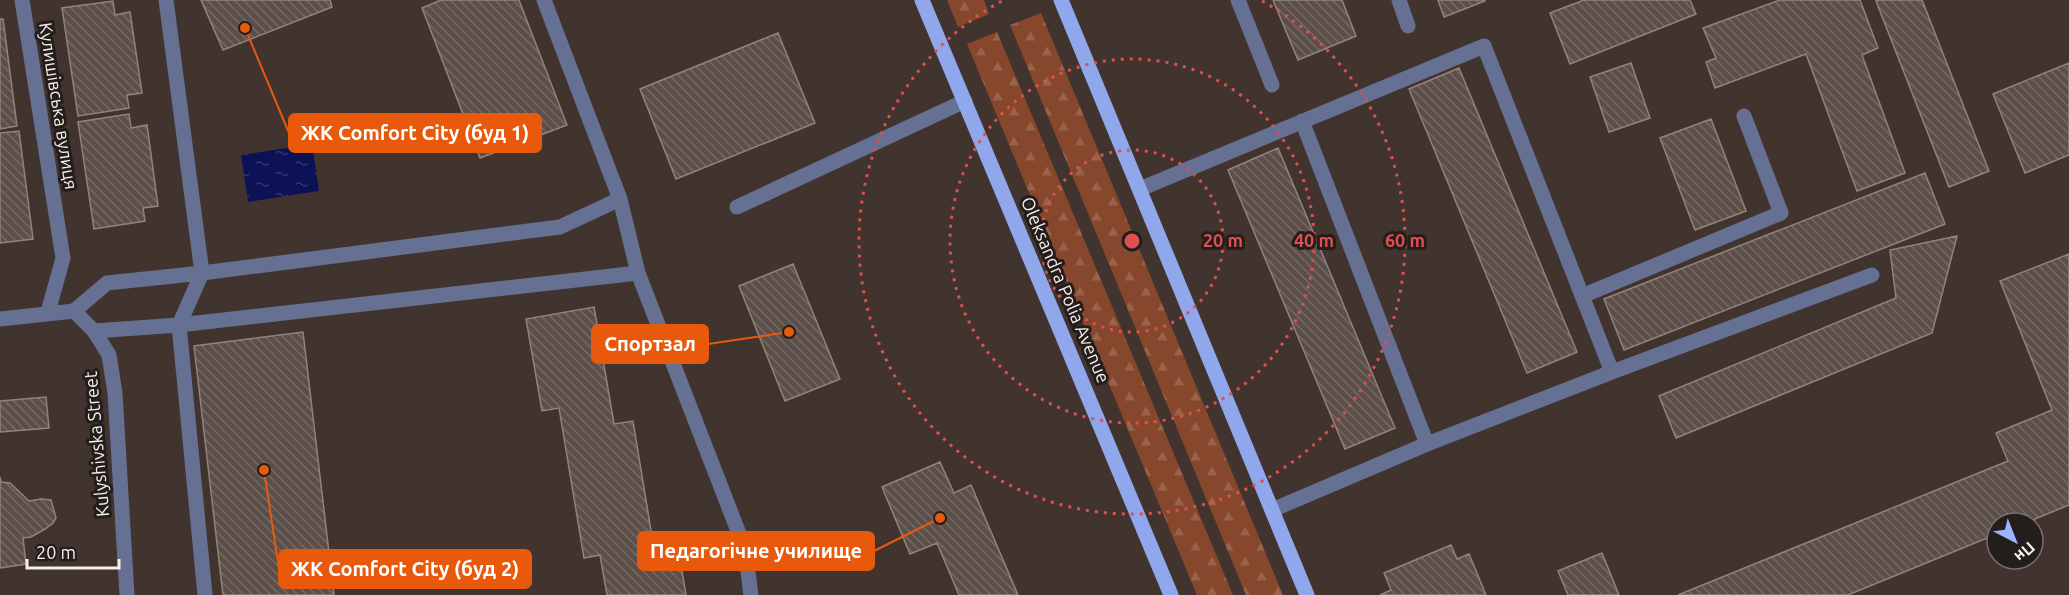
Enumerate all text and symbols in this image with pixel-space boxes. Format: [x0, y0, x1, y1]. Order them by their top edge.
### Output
street label: Кулишівська вулиця [36, 21, 82, 191]
callout: ЖК Comfort City (буд 1) [289, 114, 541, 152]
text: ЖК Comfort City (буд 1) [301, 121, 529, 144]
street label: Oleksandra Polia Avenue [1018, 194, 1114, 386]
text: 20 m [1203, 230, 1243, 250]
text: 40 m [1294, 230, 1334, 250]
text: 60 m [1385, 230, 1425, 250]
centre of rings [1122, 231, 1142, 251]
callout: Спортзал [592, 325, 708, 363]
text: Спортзал [604, 332, 696, 355]
street label: Kulyshivska Street [80, 370, 112, 518]
north arrow [1985, 511, 2045, 571]
scale bar [27, 532, 118, 570]
callout: Педагогічне училище [638, 532, 874, 570]
text: Пн [2011, 538, 2039, 566]
text: Педагогічне училище [650, 539, 862, 562]
text: 20 m [36, 542, 76, 562]
callout: ЖК Comfort City (буд 2) [279, 550, 531, 588]
text: ЖК Comfort City (буд 2) [291, 557, 519, 580]

